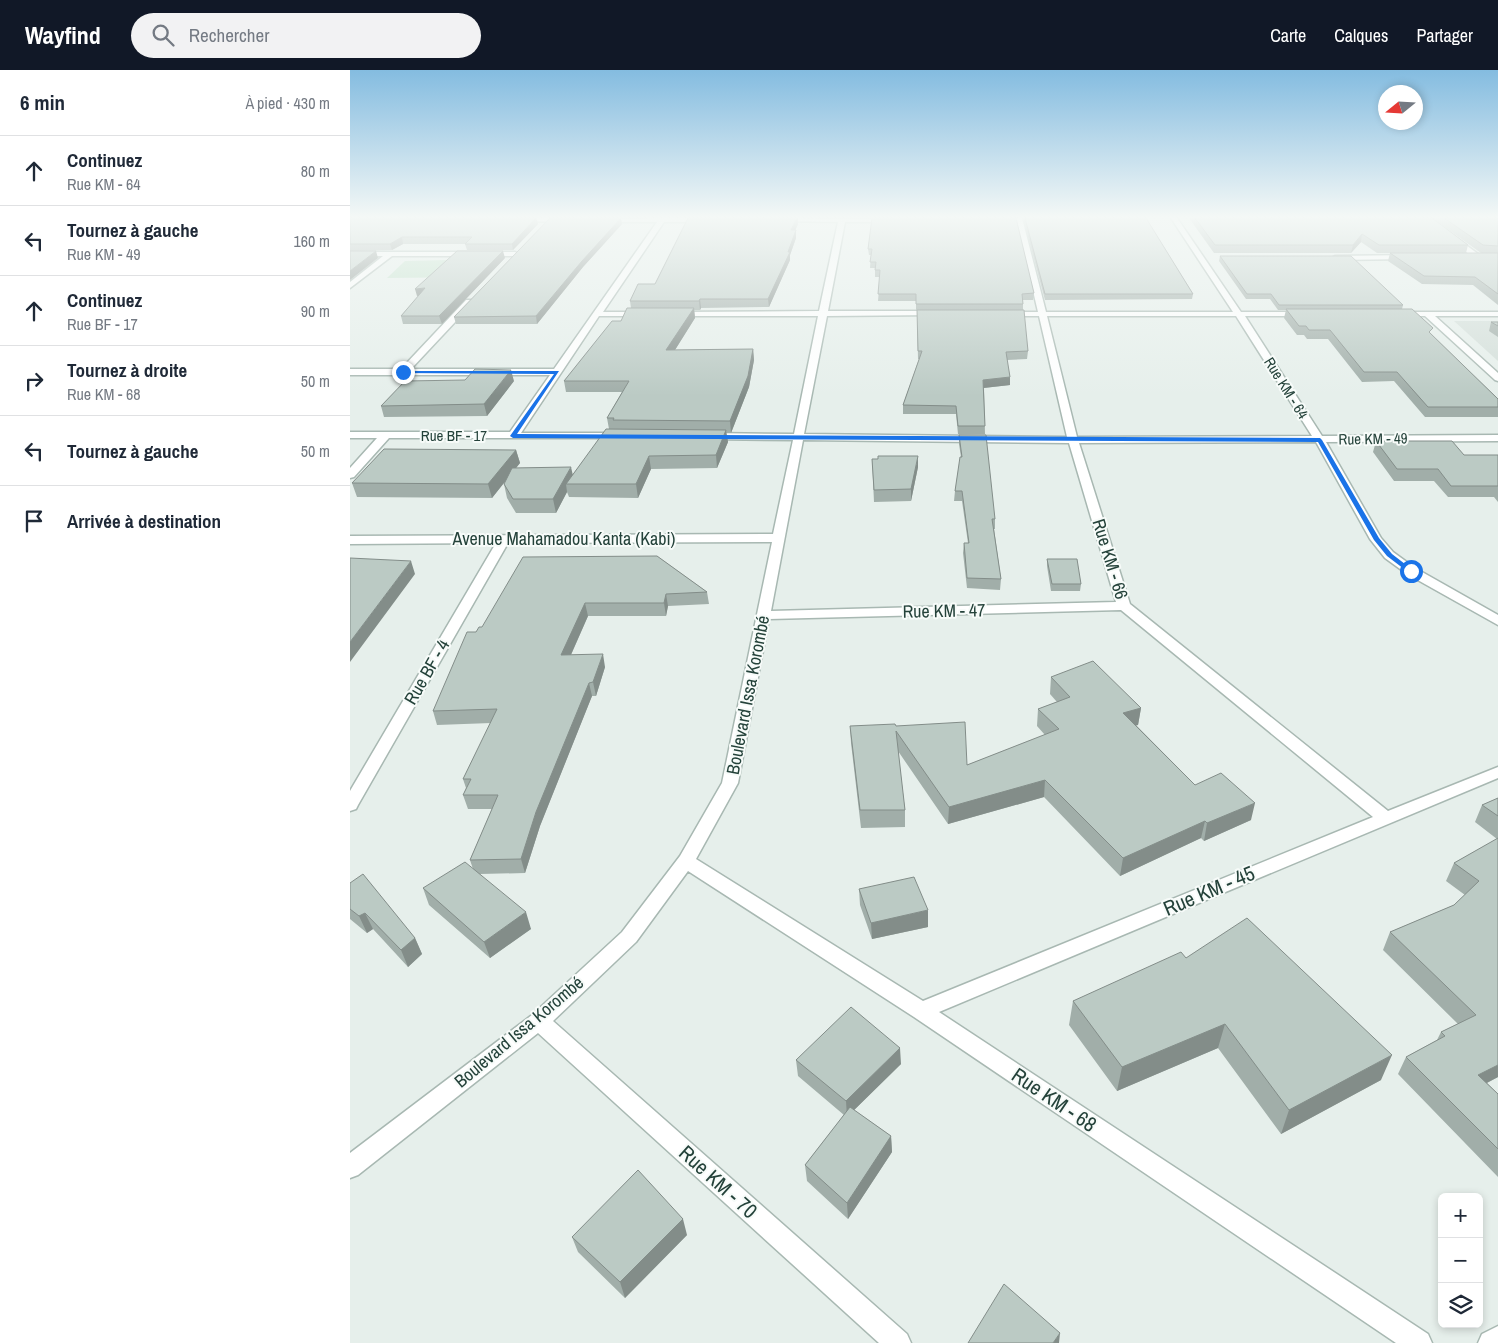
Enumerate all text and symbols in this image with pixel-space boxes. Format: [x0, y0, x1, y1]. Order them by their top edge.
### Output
search box [131, 13, 481, 58]
text: Wayfind [25, 19, 101, 51]
icon: search [149, 21, 177, 49]
text: Rechercher [189, 22, 269, 48]
text: Carte [1270, 23, 1306, 48]
text: Calques [1334, 23, 1388, 48]
text: Partager [1416, 23, 1473, 48]
north arrow [1378, 85, 1423, 130]
text: 6 min [20, 88, 65, 117]
text: À pied · 430 m [245, 92, 330, 114]
text: Continuez [67, 147, 142, 173]
icon: ahead [20, 157, 48, 185]
text: 80 m [301, 160, 330, 182]
text: Rue KM - 64 [67, 173, 141, 195]
text: Tournez à gauche [67, 217, 198, 243]
icon: left [20, 227, 48, 255]
text: 160 m [294, 230, 330, 252]
text: Rue KM - 49 [67, 243, 141, 265]
text: Continuez [67, 287, 142, 313]
icon: ahead [20, 297, 48, 325]
text: 90 m [301, 300, 330, 322]
text: Rue BF - 17 [67, 313, 138, 335]
street label: Rue KM - 64 [1259, 353, 1314, 423]
text: Tournez à droite [67, 357, 187, 383]
route end [392, 361, 415, 384]
icon: right [20, 367, 48, 395]
text: 50 m [301, 370, 330, 392]
text: Rue KM - 68 [67, 383, 141, 405]
street label: Rue BF - 17 [421, 425, 487, 446]
street label: Rue KM - 49 [1338, 427, 1408, 450]
icon: left [20, 437, 48, 465]
text: Tournez à gauche [67, 438, 198, 464]
text: 50 m [301, 440, 330, 462]
icon: arrive [20, 507, 48, 535]
text: Arrivée à destination [67, 508, 221, 534]
street label: Rue KM - 66 [1086, 516, 1135, 602]
street label: Avenue Mahamadou Kanta (Kabi) [452, 526, 676, 551]
route start [1400, 560, 1423, 583]
street label: Rue KM - 47 [902, 597, 986, 624]
street label: Boulevard Issa Korombé [720, 613, 775, 777]
street label: Rue BF - 4 [398, 635, 455, 709]
street label: Rue KM - 45 [1159, 858, 1259, 923]
street label: Boulevard Issa Korombé [449, 970, 589, 1093]
street label: Rue KM - 68 [1006, 1061, 1102, 1139]
street label: Rue KM - 70 [673, 1139, 764, 1225]
map controls [1438, 1193, 1483, 1328]
button: + [1438, 1193, 1483, 1238]
button: − [1438, 1238, 1483, 1283]
button: layers [1438, 1283, 1483, 1328]

